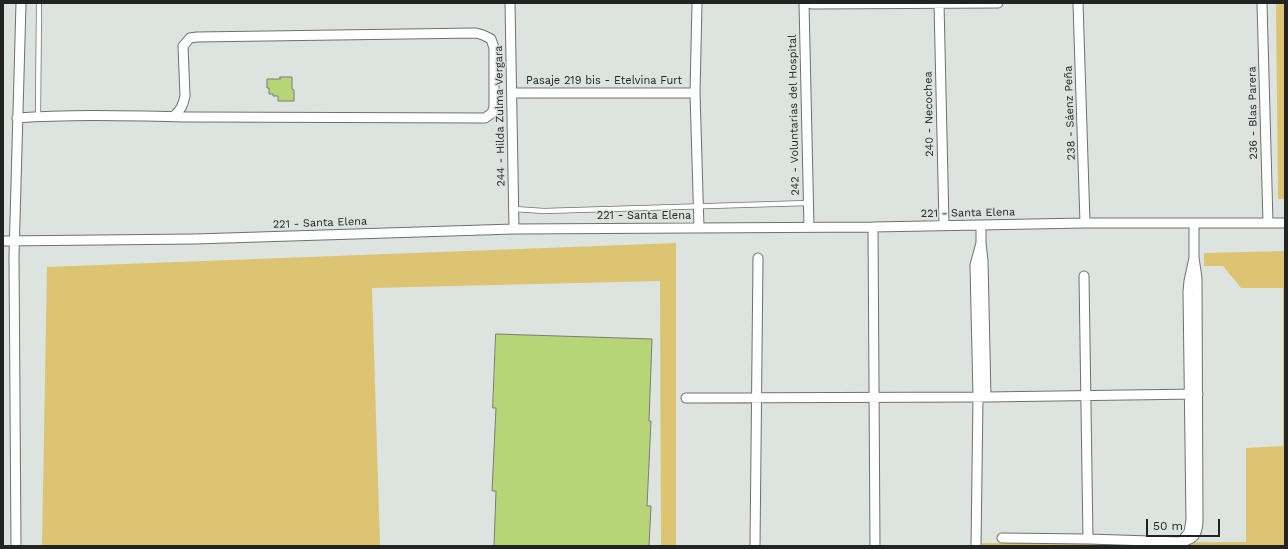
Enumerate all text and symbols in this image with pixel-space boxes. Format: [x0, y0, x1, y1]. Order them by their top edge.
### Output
street label: 242 - Voluntarias del Hospital [786, 34, 802, 196]
street label: 244 - Hilda Zulma Vergara [492, 45, 508, 187]
street label: 238 - Sáenz Peña [1062, 65, 1078, 161]
street label: 236 - Blas Parera [1246, 66, 1260, 160]
street label: 240 - Necochea [922, 71, 936, 157]
street label: Pasaje 219 bis - Etelvina Furt [526, 74, 682, 88]
street label: 221 - Santa Elena [921, 206, 1015, 220]
street label: 221 - Santa Elena [597, 209, 691, 223]
street label: 221 - Santa Elena [273, 215, 367, 231]
scale bar [1148, 511, 1222, 537]
text: 50 m [1153, 519, 1183, 533]

